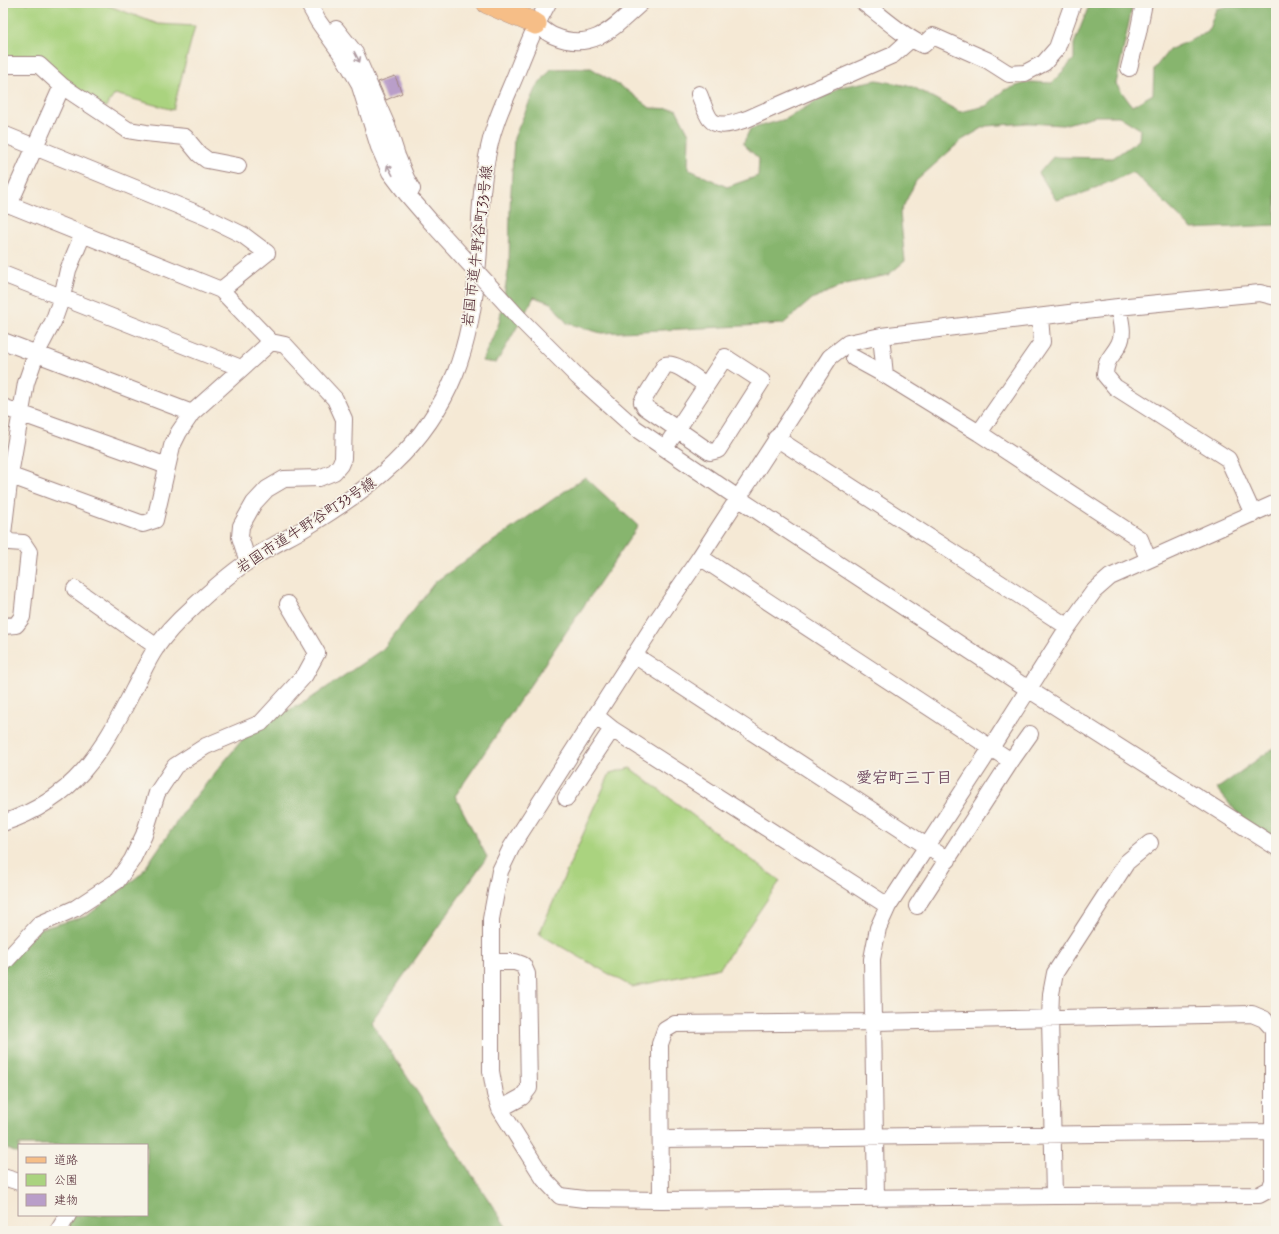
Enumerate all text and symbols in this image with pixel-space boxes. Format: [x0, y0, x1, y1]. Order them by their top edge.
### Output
one-way arrow [353, 50, 361, 62]
one-way arrow [385, 164, 393, 176]
street label: 岩国市道牛野谷町33号線 [458, 164, 498, 328]
street label: 岩国市道牛野谷町33号線 [233, 473, 380, 579]
district label: 愛宕町三丁目 [856, 768, 952, 789]
legend [18, 1144, 148, 1216]
text: 道路 [54, 1153, 78, 1169]
text: 公園 [54, 1173, 78, 1189]
text: 建物 [54, 1193, 78, 1209]

